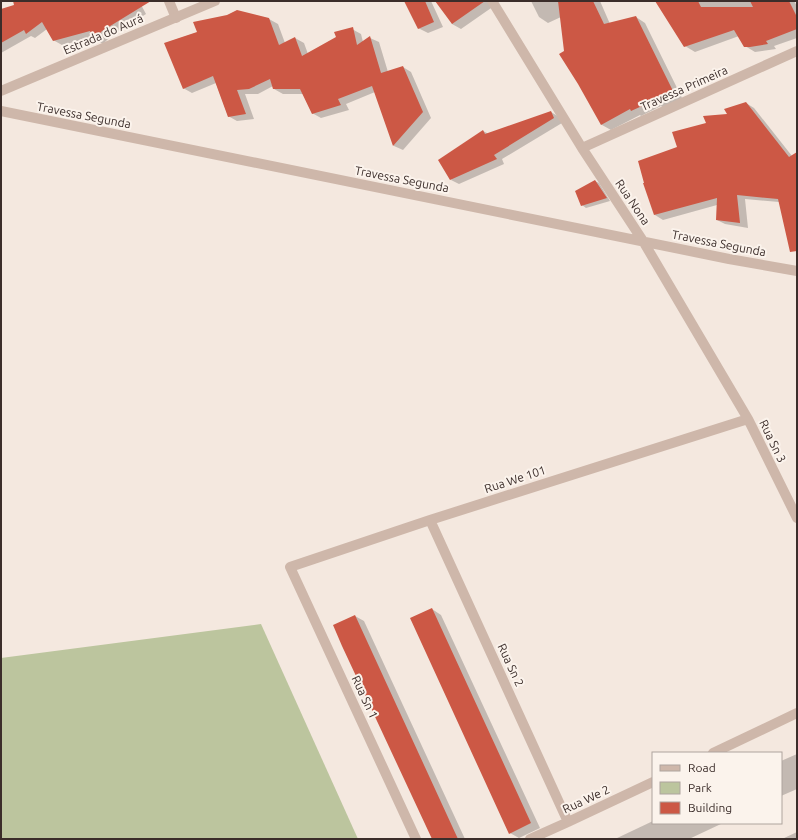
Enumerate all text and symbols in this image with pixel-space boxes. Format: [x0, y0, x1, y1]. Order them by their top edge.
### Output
street label: Estrada do Aurá [61, 11, 145, 57]
street label: Travessa Primeira [638, 63, 730, 113]
street label: Travessa Segunda [36, 100, 132, 130]
street label: Travessa Segunda [354, 164, 450, 194]
street label: Rua Nona [613, 177, 653, 227]
street label: Travessa Segunda [671, 228, 767, 258]
street label: Rua Sn 3 [757, 418, 789, 464]
street label: Rua We 101 [483, 463, 547, 495]
street label: Rua Sn 2 [495, 641, 527, 689]
street label: Rua Sn 1 [349, 673, 381, 721]
legend [652, 752, 782, 824]
text: Road [688, 761, 716, 774]
text: Park [688, 781, 712, 794]
street label: Rua We 2 [560, 782, 612, 816]
text: Building [688, 801, 732, 814]

